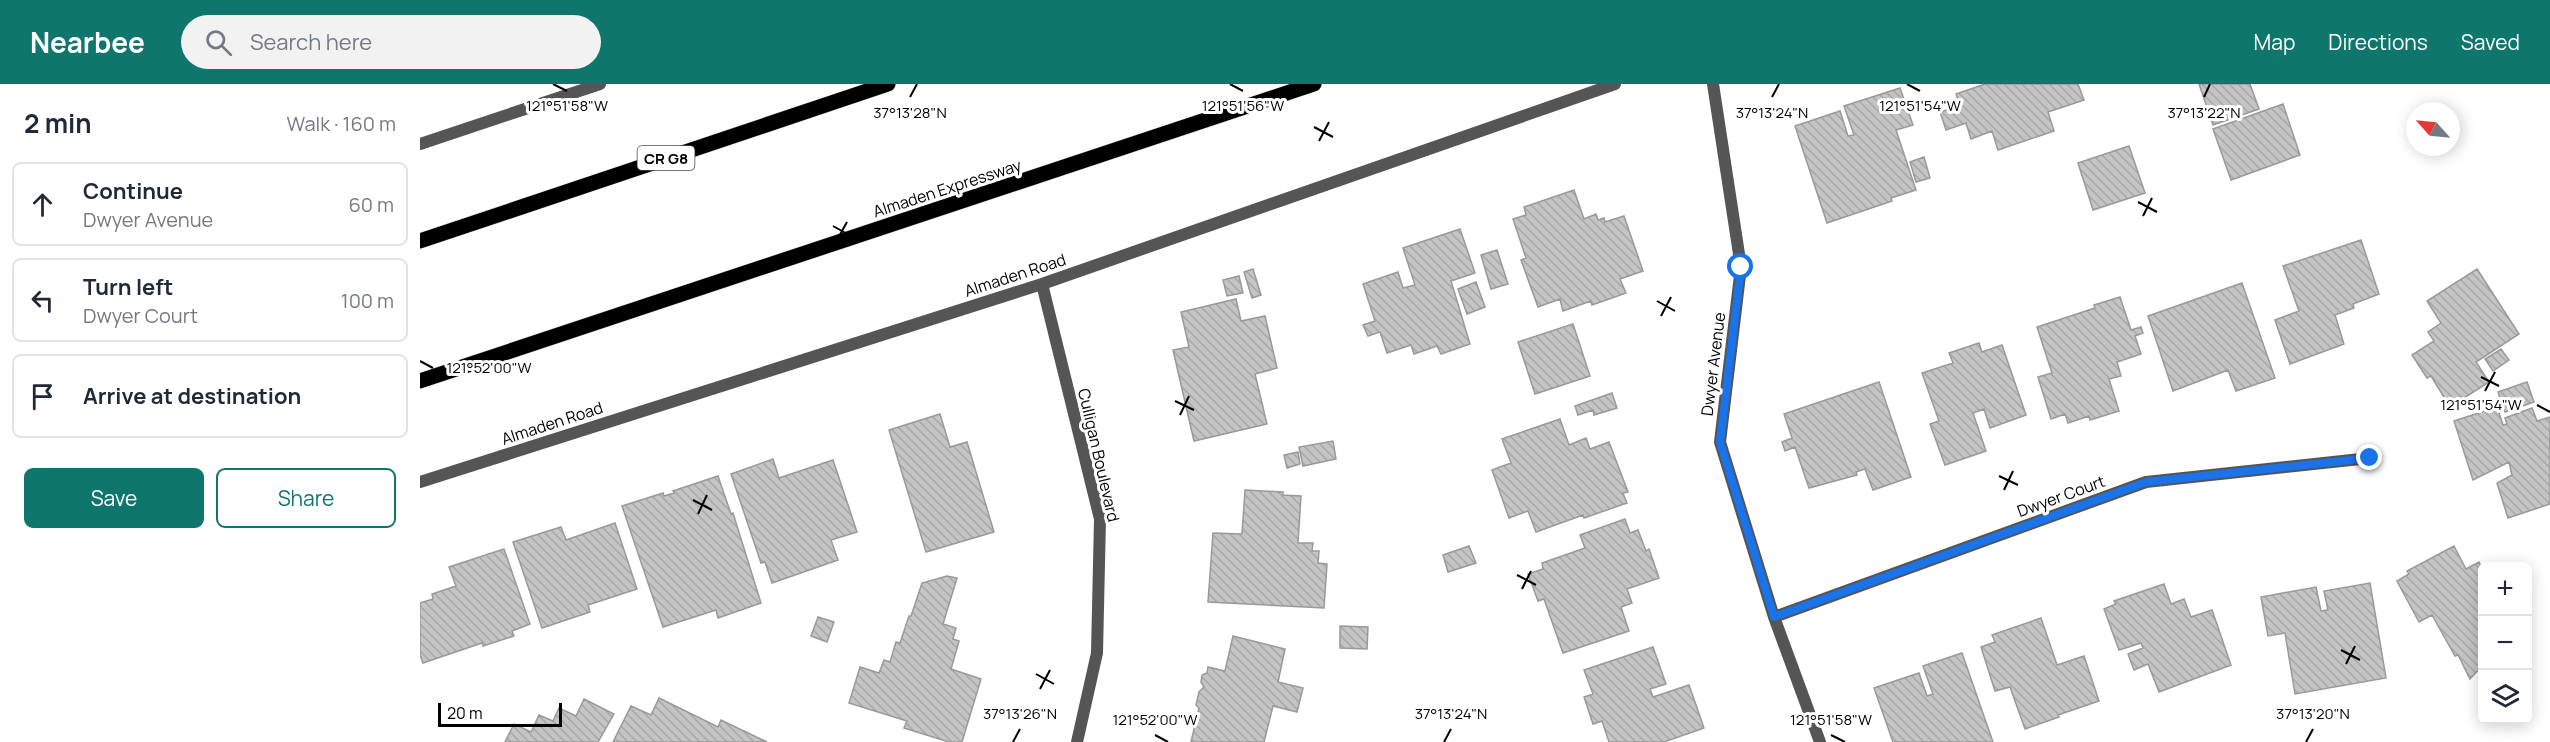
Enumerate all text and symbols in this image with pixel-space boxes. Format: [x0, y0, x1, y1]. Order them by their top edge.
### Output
search box [181, 15, 601, 69]
text: Nearbee [30, 23, 145, 61]
icon: search [202, 26, 235, 59]
text: Search here [250, 27, 372, 57]
text: Map [2254, 28, 2295, 56]
text: Directions [2328, 28, 2428, 56]
text: Saved [2461, 28, 2520, 56]
text: 121°51'58"W [526, 95, 608, 116]
text: 121°51'56"W [1202, 95, 1284, 116]
text: 121°51'54"W [1879, 95, 1961, 116]
text: 37°13'28"N [873, 102, 947, 123]
text: 37°13'24"N [1736, 102, 1808, 123]
text: 37°13'22"N [2167, 102, 2241, 123]
north arrow [2406, 102, 2460, 156]
text: 2 min [24, 105, 92, 141]
text: Walk · 160 m [287, 110, 396, 137]
road number: CR G8 [638, 146, 694, 170]
street label: Almaden Expressway [870, 153, 1025, 222]
text: Continue [83, 176, 183, 206]
icon: ahead [26, 188, 59, 221]
text: 60 m [348, 191, 394, 218]
text: Dwyer Avenue [83, 206, 213, 233]
street label: Almaden Road [961, 248, 1069, 302]
route start [1727, 253, 1753, 279]
text: Turn left [83, 272, 173, 302]
icon: left [26, 284, 59, 317]
text: 100 m [341, 287, 394, 314]
text: Dwyer Court [83, 302, 198, 329]
street label: Dwyer Avenue [1696, 311, 1730, 417]
text: 121°52'00"W [446, 357, 532, 378]
icon: arrive [26, 380, 59, 413]
text: Arrive at destination [83, 381, 301, 411]
street label: Culligan Boulevard [1073, 386, 1125, 524]
text: 121°51'54"W [2440, 394, 2522, 415]
street label: Almaden Road [498, 396, 606, 450]
route end [2356, 444, 2382, 470]
button: Save [24, 468, 204, 528]
button: Share [216, 468, 396, 528]
street label: Dwyer Court [2014, 470, 2108, 522]
map controls [2478, 562, 2532, 724]
button: + [2478, 562, 2532, 616]
button: − [2478, 616, 2532, 670]
button: layers [2478, 670, 2532, 724]
scale bar [438, 700, 562, 728]
text: 20 m [447, 702, 483, 724]
text: 37°13'26"N [983, 703, 1057, 724]
text: 37°13'24"N [1415, 703, 1487, 724]
text: 37°13'20"N [2276, 703, 2350, 724]
text: 121°52'00"W [1112, 709, 1198, 730]
text: 121°51'58"W [1790, 709, 1872, 730]

